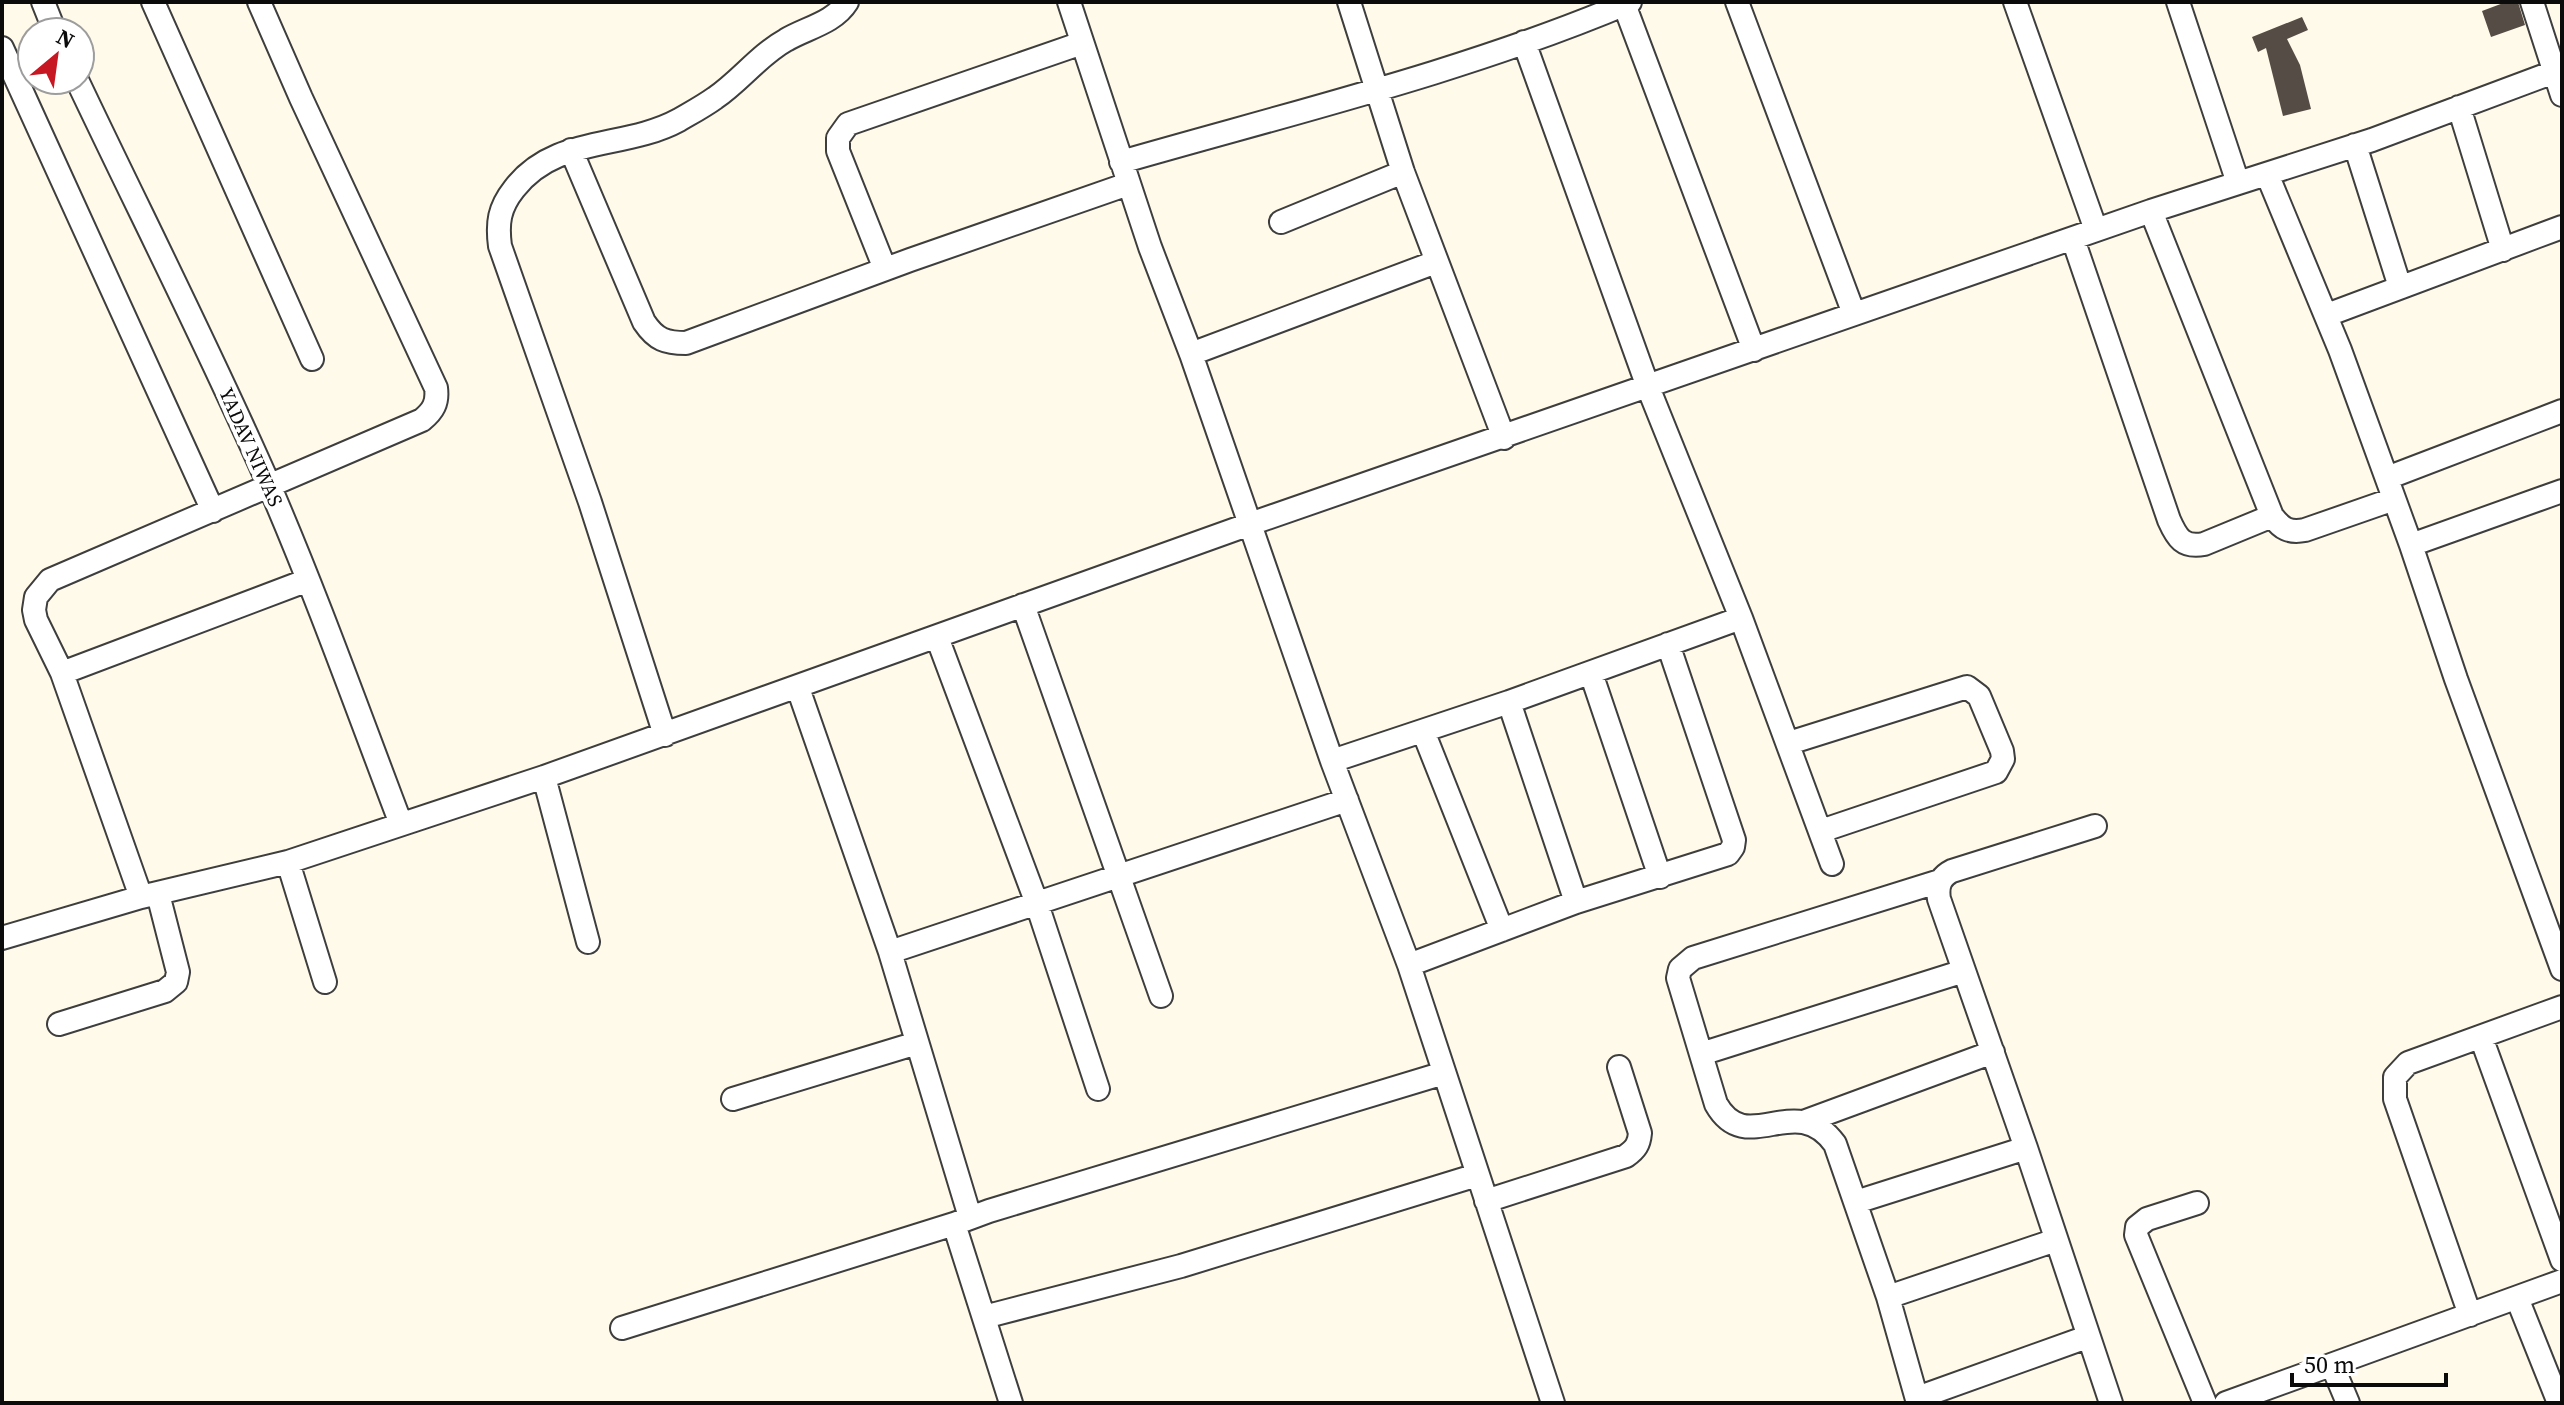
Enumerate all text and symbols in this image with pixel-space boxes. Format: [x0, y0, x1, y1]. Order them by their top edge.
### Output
north arrow [16, 16, 96, 96]
text: N [51, 22, 80, 56]
street label: YADAV NIWAS [212, 383, 290, 511]
scale bar [2292, 1337, 2446, 1387]
text: 50 m [2304, 1348, 2355, 1381]

